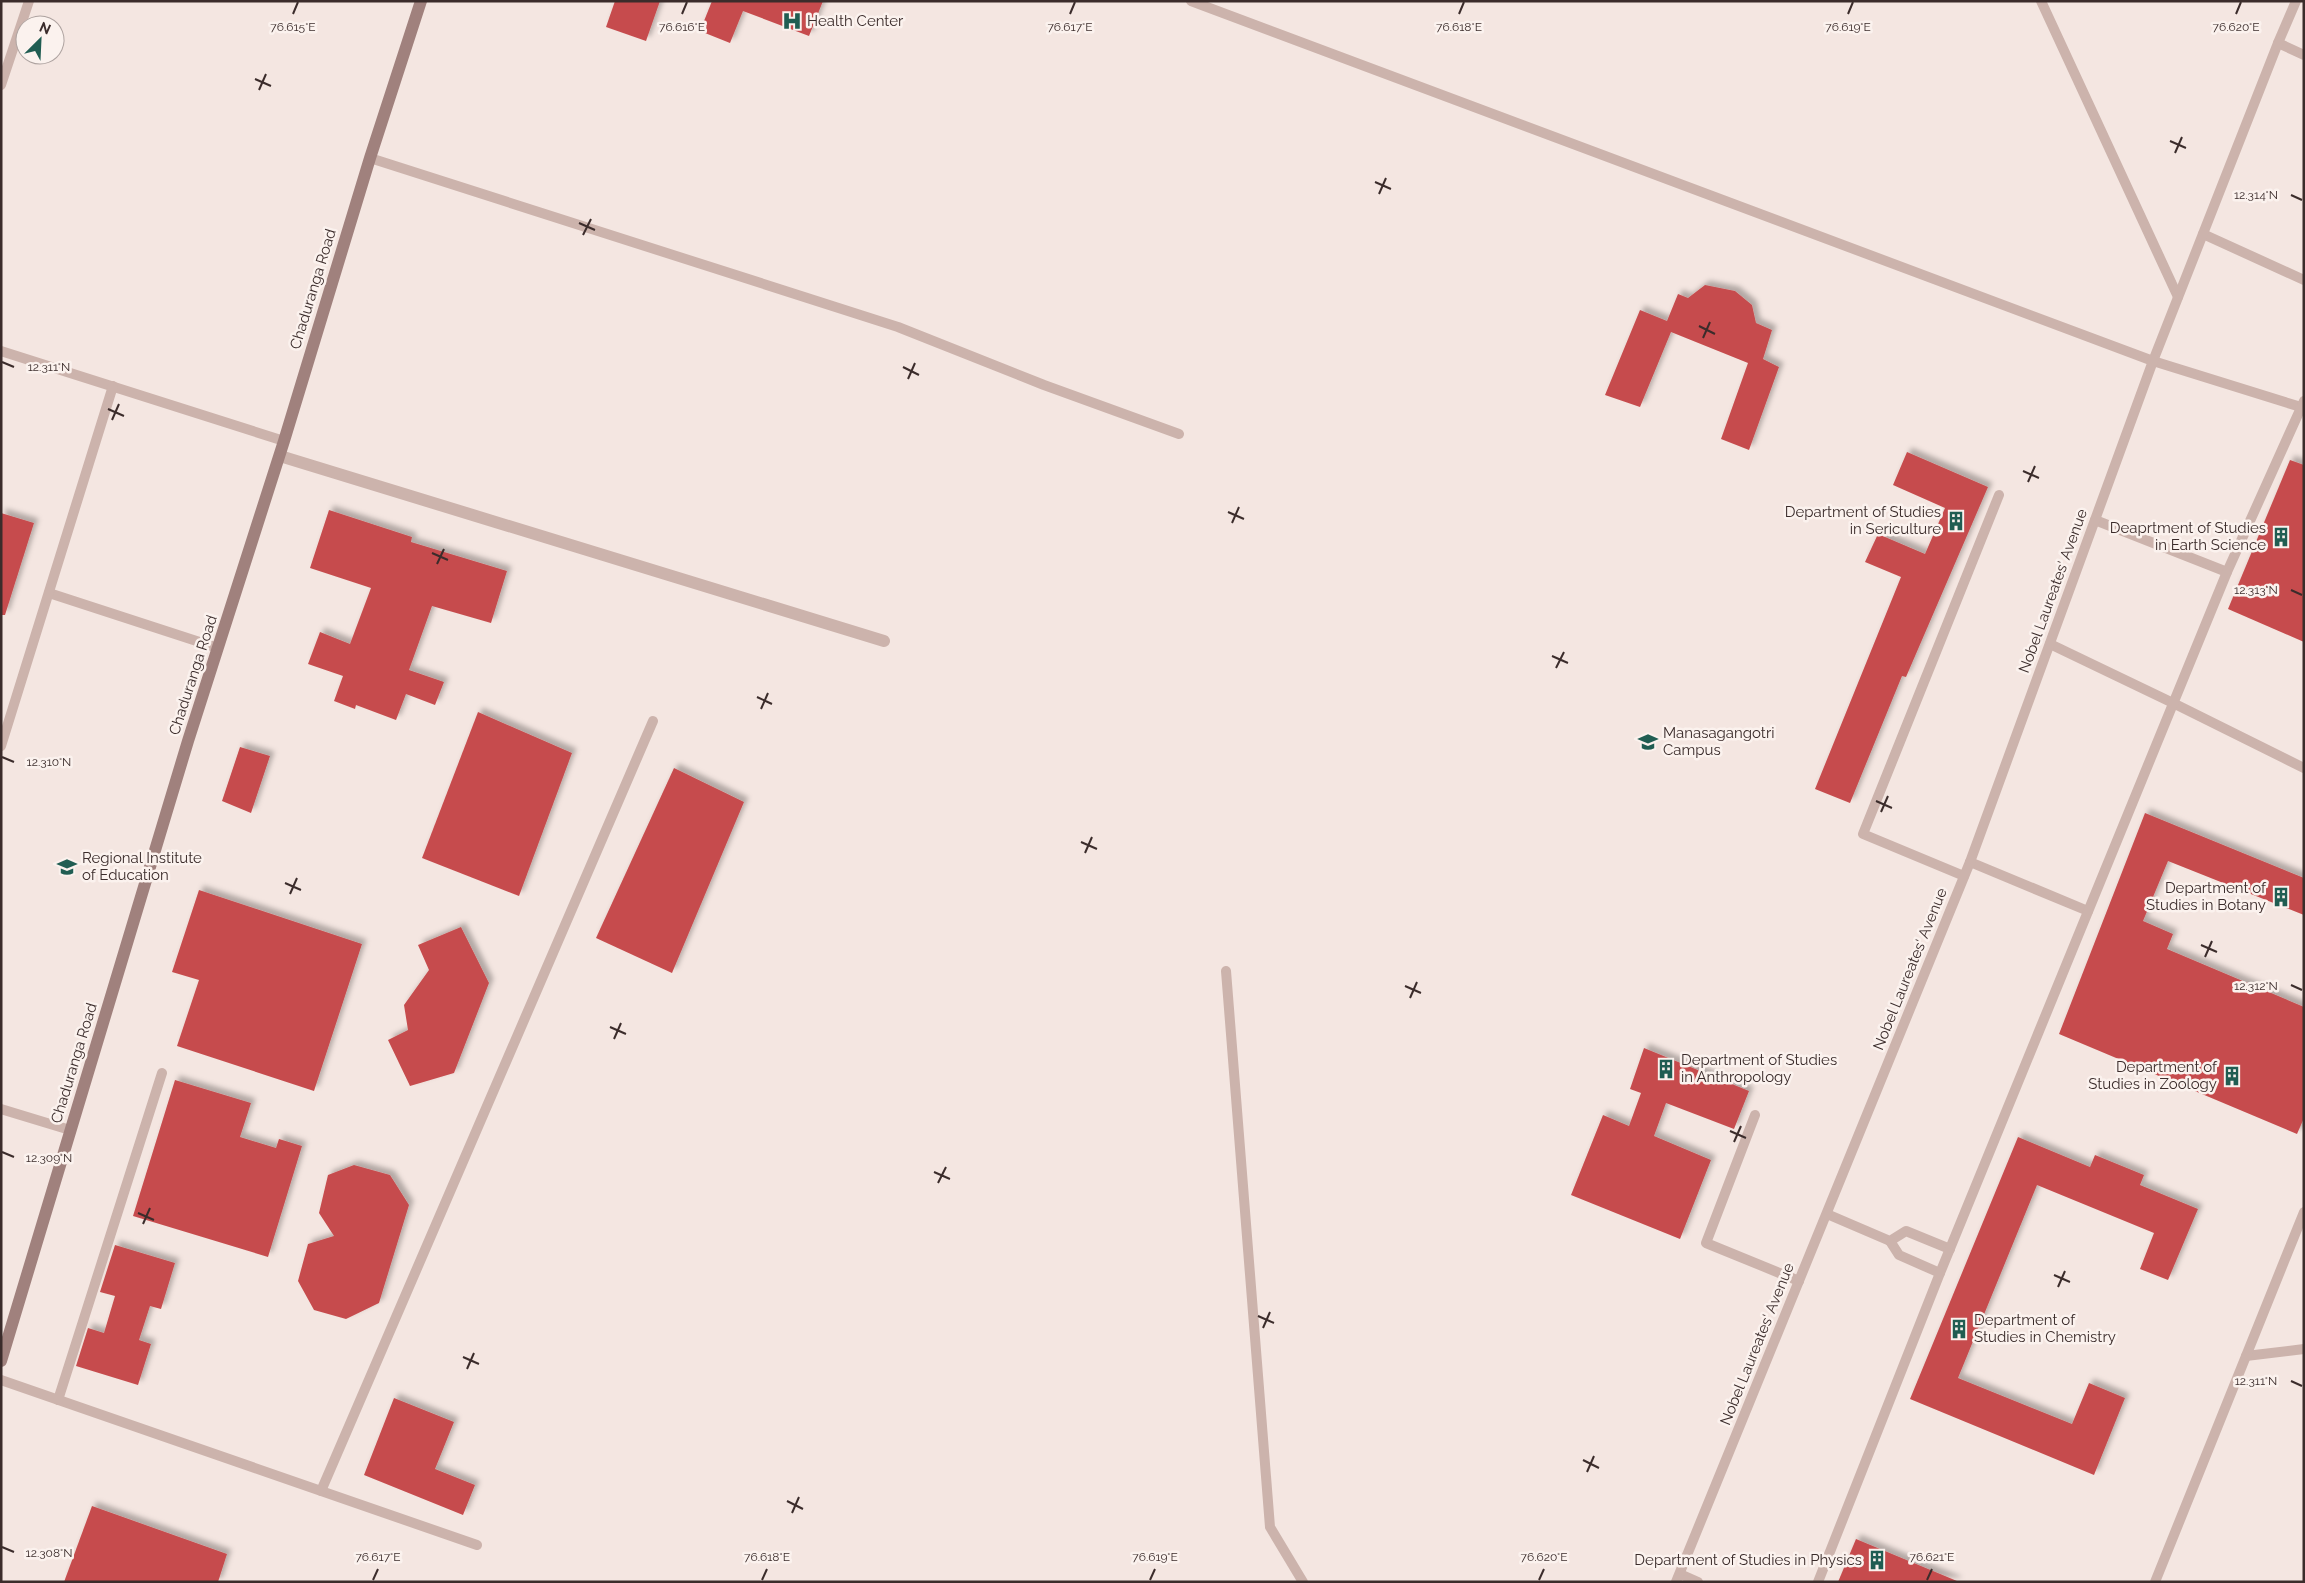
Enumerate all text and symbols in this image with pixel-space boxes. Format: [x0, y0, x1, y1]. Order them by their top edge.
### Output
hospital icon: Health Center [781, 10, 803, 32]
place label: Health Center [807, 12, 904, 30]
north arrow [15, 15, 65, 65]
text: N [37, 19, 53, 38]
text: 76.615°E [270, 20, 316, 34]
text: 76.616°E [659, 20, 705, 34]
text: 76.617°E [1047, 20, 1093, 34]
text: 76.618°E [1436, 20, 1482, 34]
text: 76.619°E [1825, 20, 1871, 34]
text: 76.620°E [2212, 20, 2260, 34]
text: 12.314°N [2234, 188, 2278, 202]
street label: Chaduranga Road [286, 227, 340, 351]
text: 12.311°N [28, 360, 70, 374]
place label: Department of Studies in Sericulture [1785, 503, 1941, 538]
street label: Nobel Laureates' Avenue [2015, 506, 2091, 675]
building icon: Department of Studies in Sericulture [1945, 510, 1967, 532]
place label: Deaprtment of Studies in Earth Science [2110, 519, 2266, 554]
building icon: Deaprtment of Studies in Earth Science [2270, 526, 2292, 548]
text: 12.313°N [2234, 583, 2278, 597]
street label: Chaduranga Road [165, 613, 221, 737]
place label: Manasagangotri Campus [1663, 724, 1774, 759]
school or university icon: Manasagangotri Campus [1637, 731, 1659, 753]
text: 12.310°N [27, 755, 71, 769]
place label: Regional Institute of Education [82, 849, 202, 884]
school or university icon: Regional Institute of Education [56, 856, 78, 878]
place label: Department of Studies in Botany [2146, 879, 2267, 914]
street label: Nobel Laureates' Avenue [1869, 885, 1951, 1053]
building icon: Department of Studies in Botany [2270, 886, 2292, 908]
text: 12.312°N [2234, 979, 2278, 993]
street label: Chaduranga Road [47, 1001, 101, 1125]
place label: Department of Studies in Anthropology [1681, 1051, 1837, 1086]
building icon: Department of Studies in Anthropology [1655, 1058, 1677, 1080]
place label: Department of Studies in Zoology [2088, 1058, 2218, 1093]
building icon: Department of Studies in Zoology [2221, 1065, 2243, 1087]
text: 12.309°N [26, 1151, 72, 1165]
street label: Nobel Laureates' Avenue [1716, 1260, 1798, 1428]
place label: Department of Studies in Chemistry [1974, 1311, 2116, 1346]
building icon: Department of Studies in Chemistry [1948, 1318, 1970, 1340]
text: 12.311°N [2235, 1374, 2277, 1388]
text: 12.308°N [26, 1546, 72, 1560]
building icon: Department of Studies in Physics [1866, 1549, 1888, 1571]
text: 76.617°E [355, 1550, 401, 1564]
text: 76.618°E [744, 1550, 790, 1564]
text: 76.619°E [1132, 1550, 1178, 1564]
text: 76.620°E [1520, 1550, 1568, 1564]
text: 76.621°E [1910, 1550, 1954, 1564]
place label: Department of Studies in Physics [1634, 1551, 1862, 1569]

